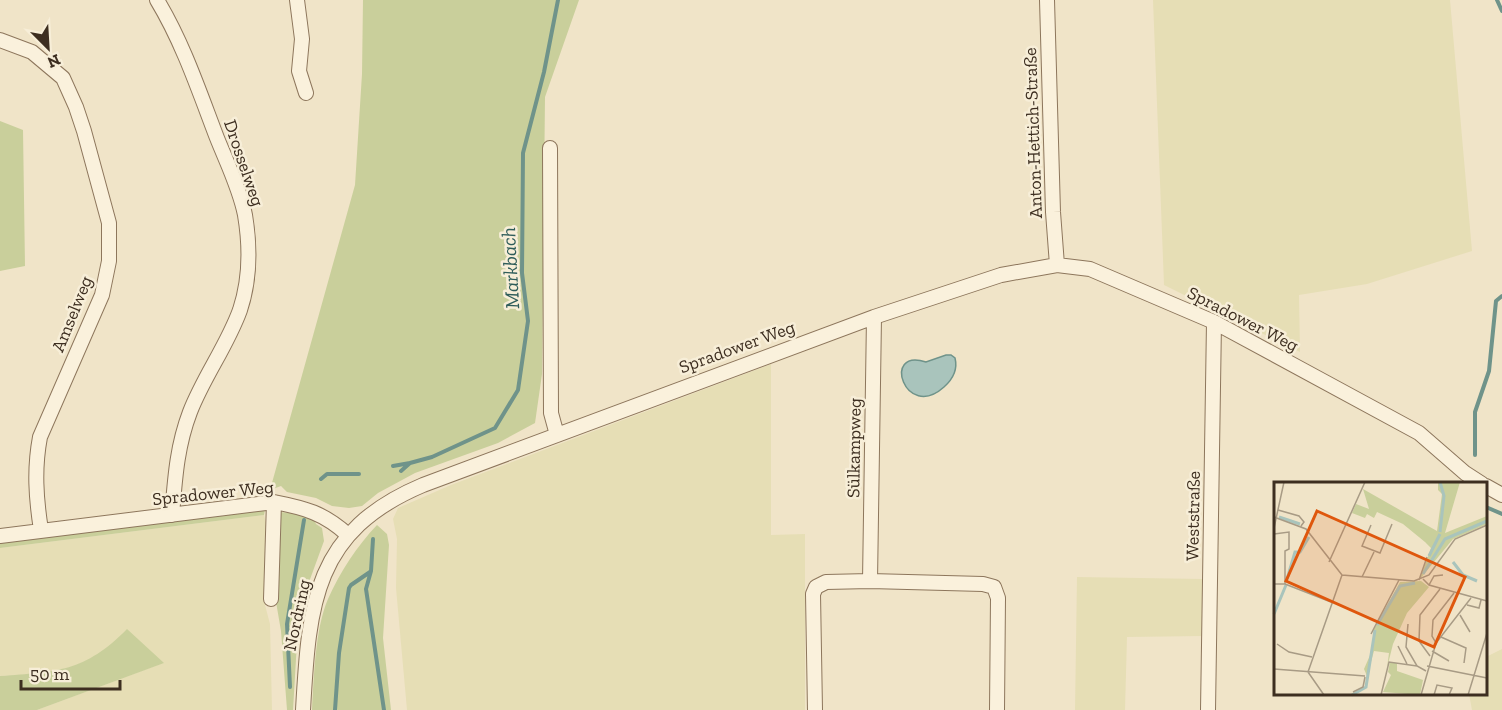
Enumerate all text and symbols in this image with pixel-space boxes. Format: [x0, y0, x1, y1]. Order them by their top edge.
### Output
north arrow [18, 18, 78, 78]
street label: Anton-Hettich-Straße [1019, 47, 1047, 219]
text: N [44, 50, 63, 72]
street label: Drosselweg [219, 117, 269, 209]
water label: Markbach [496, 227, 524, 309]
street label: Amselweg [47, 273, 97, 355]
street label: Spradower Weg [1184, 282, 1302, 357]
street label: Spradower Weg [676, 316, 798, 378]
street label: Sülkampweg [842, 398, 866, 498]
street label: Weststraße [1181, 471, 1205, 561]
street label: Spradower Weg [151, 476, 275, 510]
inset map [1274, 482, 1487, 695]
street label: Nordring [279, 577, 315, 653]
scale bar [21, 653, 120, 691]
text: 50 m [30, 663, 70, 685]

